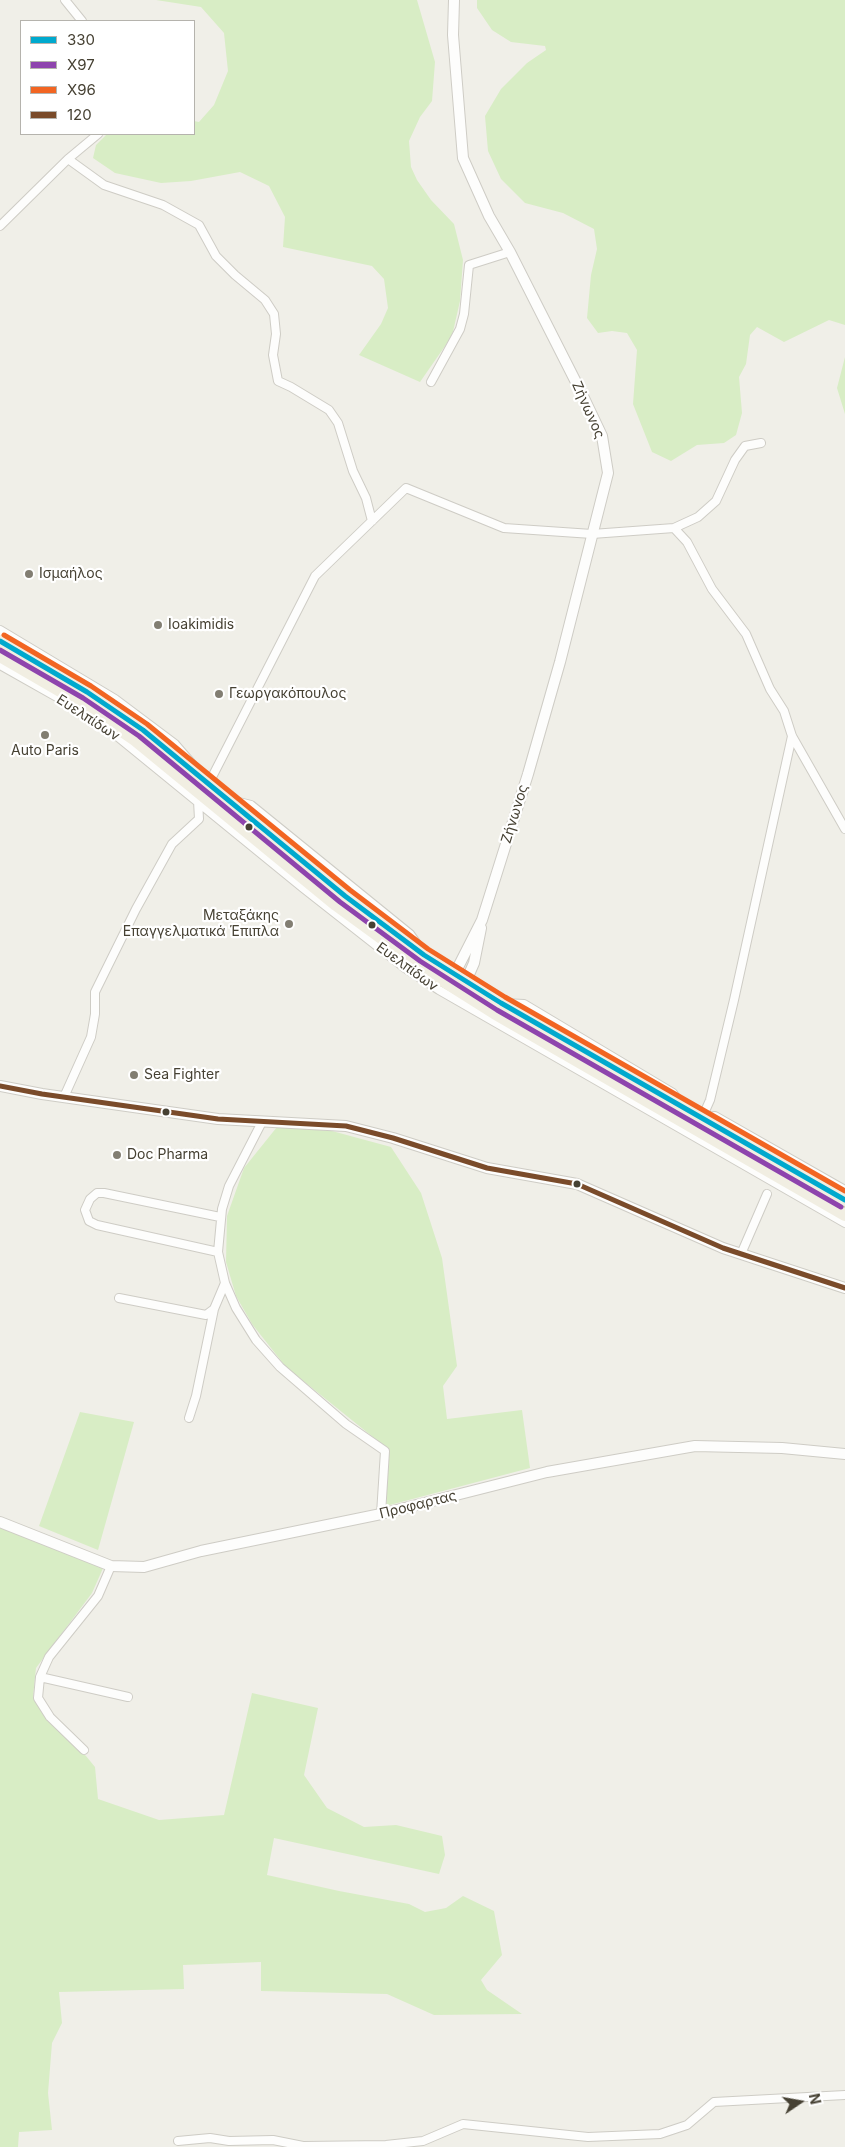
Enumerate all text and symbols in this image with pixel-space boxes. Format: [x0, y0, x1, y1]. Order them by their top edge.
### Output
legend [20, 20, 195, 135]
text: 330 [67, 30, 95, 49]
text: X97 [67, 55, 95, 74]
text: Χ96 [67, 80, 96, 99]
text: 120 [67, 105, 92, 124]
street label: Ζήνωνος [568, 379, 608, 441]
place label: Ισμαήλος [39, 566, 103, 582]
marker: Ισμαήλος [23, 568, 35, 580]
place label: Ioakimidis [168, 617, 234, 633]
marker: Ioakimidis [152, 619, 164, 631]
place label: Γεωργακόπουλος [229, 686, 346, 702]
marker: Γεωργακόπουλος [213, 688, 225, 700]
street label: Ευελπίδων [53, 691, 123, 745]
marker: Auto Paris [39, 729, 51, 741]
place label: Auto Paris [11, 743, 79, 759]
street label: Ζήνωνος [498, 782, 532, 846]
unlabelled marker [244, 822, 254, 832]
place label: Μεταξάκης Επαγγελματικά Έπιπλα [123, 908, 279, 940]
marker: Μεταξάκης Επαγγελματικά Έπιπλα [283, 918, 295, 930]
unlabelled marker [367, 920, 377, 930]
street label: Ευελπίδων [373, 939, 441, 995]
place label: Sea Fighter [144, 1067, 219, 1083]
marker: Sea Fighter [128, 1069, 140, 1081]
unlabelled marker [161, 1107, 171, 1117]
place label: Doc Pharma [127, 1147, 208, 1163]
marker: Doc Pharma [111, 1149, 123, 1161]
unlabelled marker [572, 1179, 582, 1189]
street label: Προφαρτας [378, 1487, 458, 1523]
north arrow [775, 2077, 825, 2127]
text: N [806, 2092, 825, 2106]

